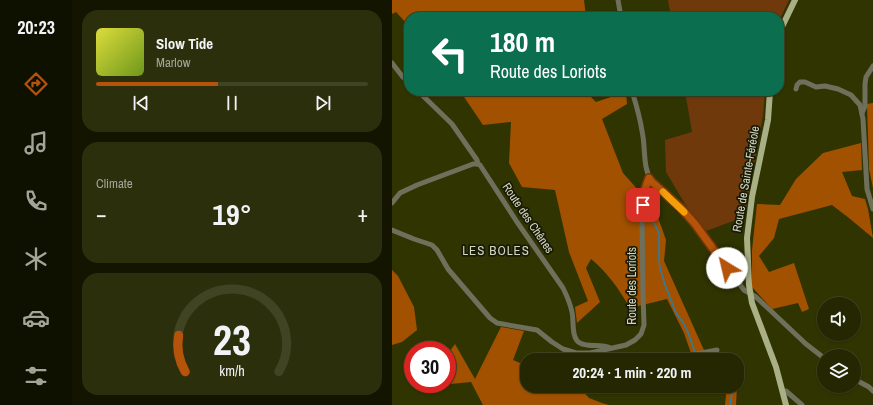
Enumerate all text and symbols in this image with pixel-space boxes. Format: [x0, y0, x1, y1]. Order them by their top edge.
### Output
text: 20:23 [17, 15, 55, 40]
text: 180 m [490, 23, 555, 61]
icon: left [424, 28, 476, 80]
text: Slow Tide [156, 33, 213, 54]
text: Marlow [156, 54, 190, 71]
text: Route des Loriots [490, 59, 607, 84]
icon: directions [22, 70, 50, 98]
icon: previous [130, 92, 152, 114]
icon: pause [221, 92, 243, 114]
icon: next [312, 92, 334, 114]
street label: Route de Sainte-Féréole [729, 125, 763, 233]
icon: music [22, 129, 50, 157]
text: Climate [96, 175, 133, 192]
street label: Route des Chênes [499, 180, 557, 256]
icon: phone [22, 187, 50, 215]
pin [626, 188, 660, 222]
text: 19° [212, 194, 252, 234]
icon: arrive [632, 194, 654, 216]
text: − [96, 199, 107, 229]
text: + [357, 199, 368, 229]
district label: LES BOLES [462, 242, 530, 259]
icon: climate [22, 245, 50, 273]
street label: Route des Loriots [624, 247, 640, 325]
position arrow [706, 247, 748, 289]
map controls [817, 297, 861, 393]
button: sound [817, 297, 861, 341]
icon: car [22, 304, 50, 332]
text: 23 [213, 312, 251, 368]
speed limit sign: 30 [404, 341, 456, 393]
button: layers [817, 349, 861, 393]
text: km/h [219, 361, 245, 380]
icon: filters [22, 362, 50, 390]
text: 20:24 · 1 min · 220 m [573, 362, 691, 383]

